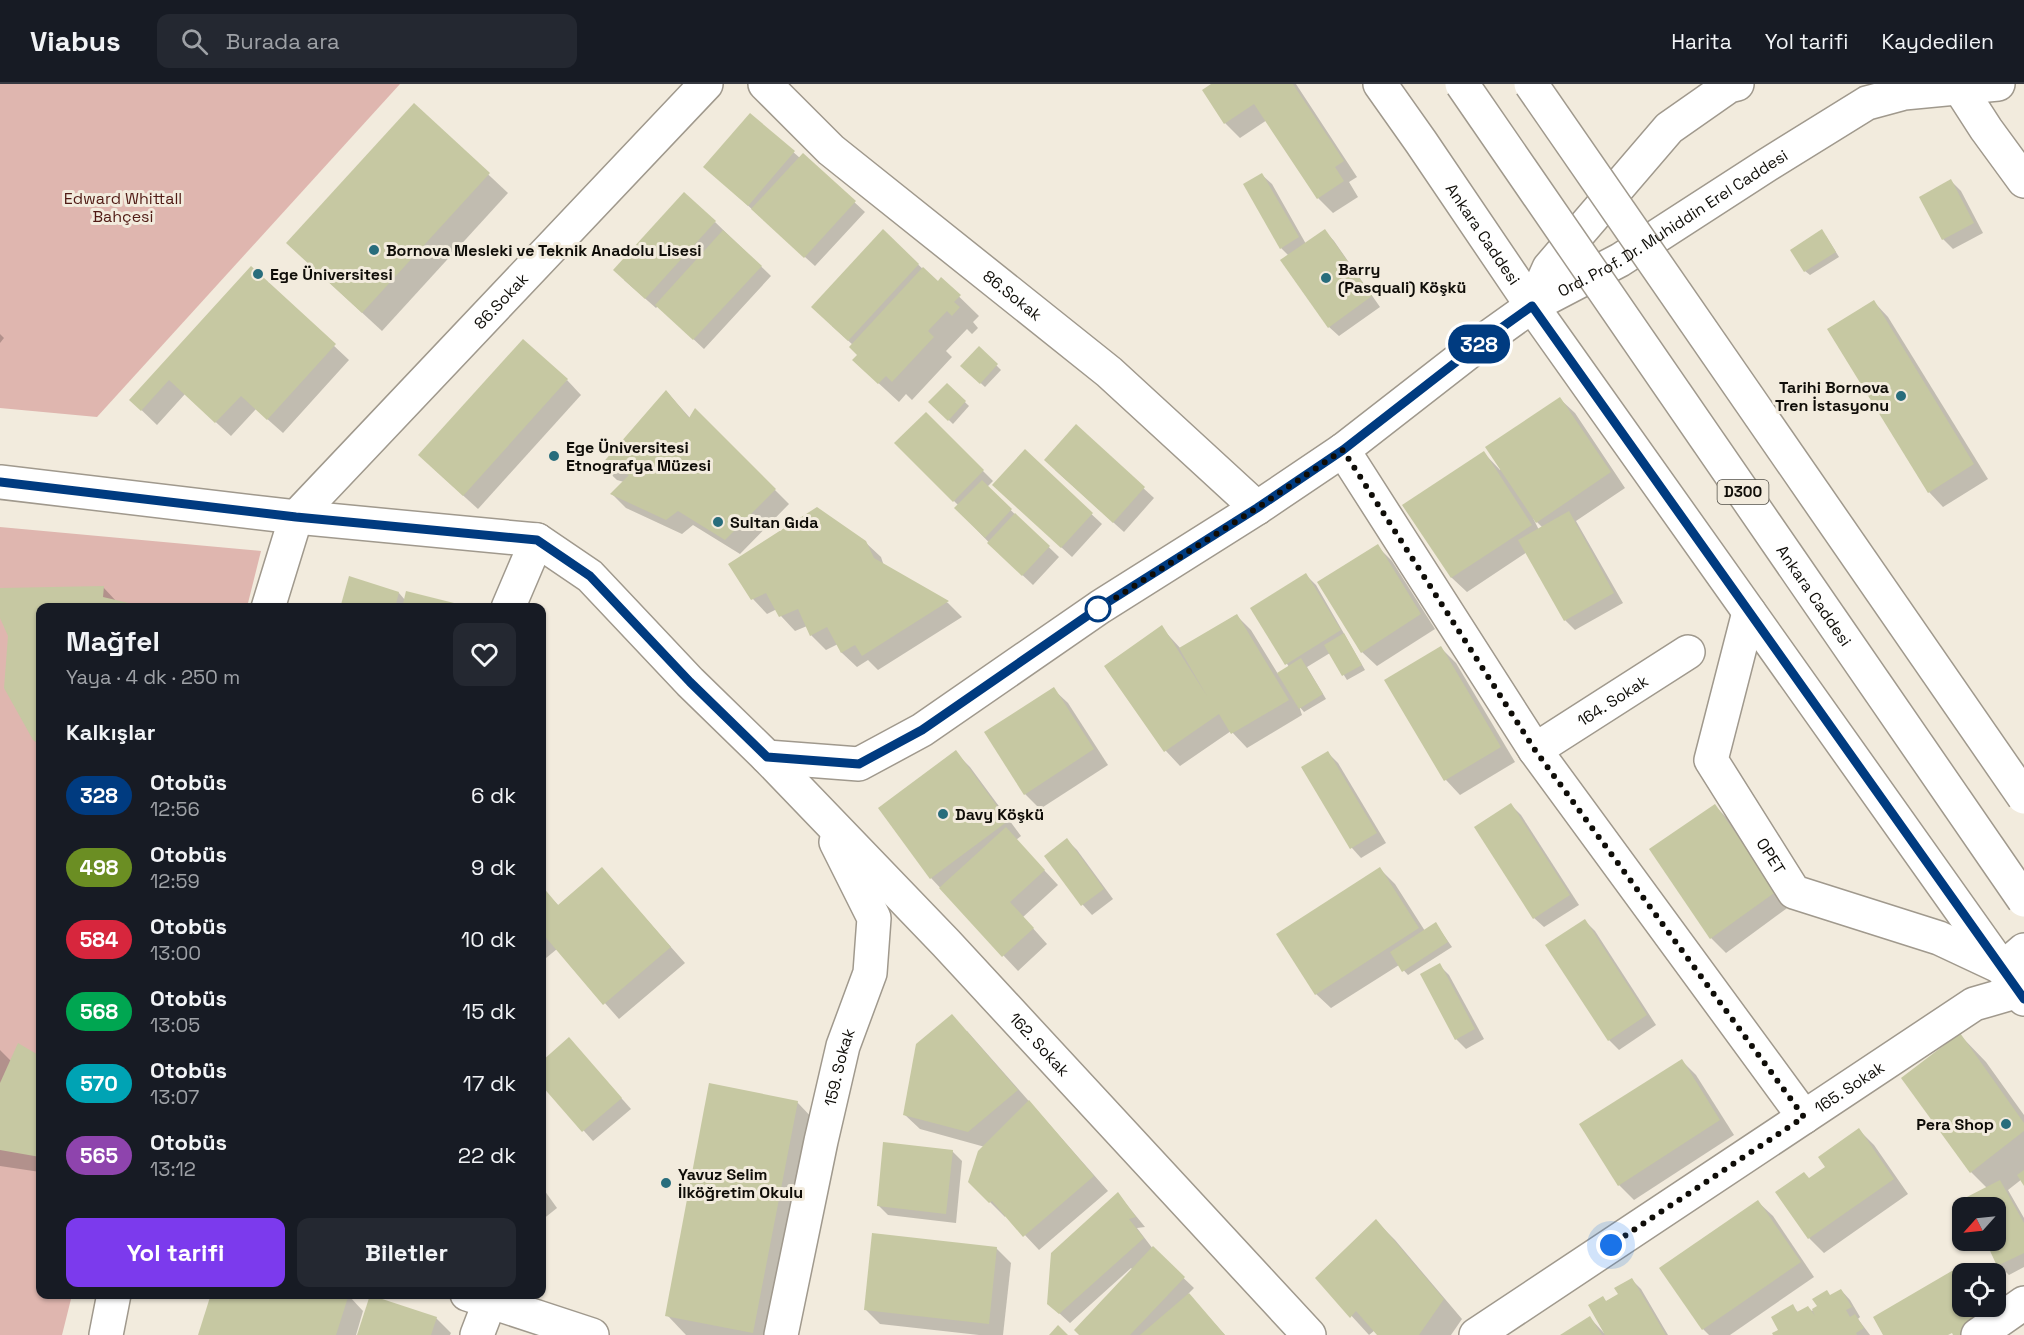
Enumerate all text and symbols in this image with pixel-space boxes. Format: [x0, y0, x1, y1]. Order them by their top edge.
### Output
search box [157, 14, 577, 68]
text: Viabus [30, 23, 121, 59]
icon: search [178, 25, 211, 58]
text: Burada ara [226, 27, 340, 55]
text: Harita [1671, 28, 1732, 55]
text: Yol tarifi [1765, 28, 1848, 55]
text: Kaydedilen [1881, 28, 1994, 55]
street label: Ord. Prof. Dr. Muhiddin Erel Caddesi [1554, 145, 1792, 302]
street label: Ankara Caddesi [1441, 179, 1525, 289]
park label: Edward Whittall Bahçesi [64, 188, 182, 227]
place label: Bornova Mesleki ve Teknik Anadolu Lisesi [386, 240, 702, 261]
marker: Bornova Mesleki ve Teknik Anadolu Lisesi [367, 243, 381, 257]
place label: Barry (Pasquali) Köşkü [1338, 259, 1466, 298]
place label: Ege Üniversitesi [270, 264, 393, 285]
street label: 86.Sokak [979, 266, 1047, 326]
marker: Ege Üniversitesi [251, 267, 265, 281]
street label: 86.Sokak [469, 268, 533, 334]
marker: Barry (Pasquali) Köşkü [1319, 271, 1333, 285]
line badge: 328 [1444, 324, 1514, 364]
text: 328 [1460, 331, 1498, 358]
place label: Tarihi Bornova Tren İstasyonu [1775, 377, 1889, 416]
marker: Tarihi Bornova Tren İstasyonu [1894, 389, 1908, 403]
place label: Ege Üniversitesi Etnografya Müzesi [566, 437, 711, 476]
marker: Ege Üniversitesi Etnografya Müzesi [547, 449, 561, 463]
road number: D300 [1718, 480, 1768, 504]
place label: Sultan Gıda [730, 512, 819, 533]
marker: Sultan Gıda [711, 515, 725, 529]
street label: Ankara Caddesi [1772, 541, 1856, 650]
unlabelled marker [1085, 596, 1111, 622]
text: Mağfel [66, 623, 160, 659]
button: heart [453, 623, 516, 686]
text: Yaya · 4 dk · 250 m [66, 664, 240, 690]
street label: 164. Sokak [1573, 670, 1652, 731]
text: Kalkışlar [66, 718, 155, 746]
text: Otobüs [150, 768, 227, 796]
text: 6 dk [471, 781, 516, 809]
text: 328 [80, 782, 118, 809]
text: 12:56 [150, 796, 200, 822]
place label: Davy Köşkü [955, 804, 1044, 825]
marker: Davy Köşkü [936, 807, 950, 821]
street label: OPET [1752, 834, 1790, 878]
text: Otobüs [150, 840, 227, 868]
text: 9 dk [471, 853, 516, 881]
text: 498 [80, 854, 118, 881]
text: 12:59 [150, 868, 200, 894]
text: Otobüs [150, 912, 227, 940]
text: 10 dk [461, 925, 516, 953]
text: 584 [80, 926, 118, 953]
text: 13:00 [150, 940, 201, 966]
text: Otobüs [150, 984, 227, 1012]
text: 15 dk [462, 997, 516, 1025]
text: 568 [80, 998, 118, 1025]
street label: 162. Sokak [1005, 1008, 1074, 1081]
text: 13:05 [150, 1012, 200, 1038]
street label: 159. Sokak [819, 1025, 860, 1108]
text: Otobüs [150, 1056, 227, 1084]
street label: 165. Sokak [1810, 1056, 1889, 1118]
text: 17 dk [463, 1069, 516, 1097]
text: 570 [80, 1070, 118, 1097]
text: 13:07 [150, 1084, 199, 1110]
place label: Pera Shop [1916, 1114, 1994, 1135]
marker: Pera Shop [1999, 1117, 2013, 1131]
text: Otobüs [150, 1128, 227, 1156]
text: 22 dk [458, 1141, 516, 1169]
text: 565 [80, 1142, 118, 1169]
text: 13:12 [150, 1156, 196, 1182]
place label: Yavuz Selim İlköğretim Okulu [678, 1164, 803, 1203]
marker: Yavuz Selim İlköğretim Okulu [659, 1176, 673, 1190]
north arrow [1952, 1197, 2006, 1251]
map controls [1952, 1197, 2006, 1317]
button: Yol tarifi [66, 1218, 285, 1287]
button: Biletler [297, 1218, 516, 1287]
your location [1596, 1230, 1626, 1260]
button: locate [1952, 1263, 2006, 1317]

